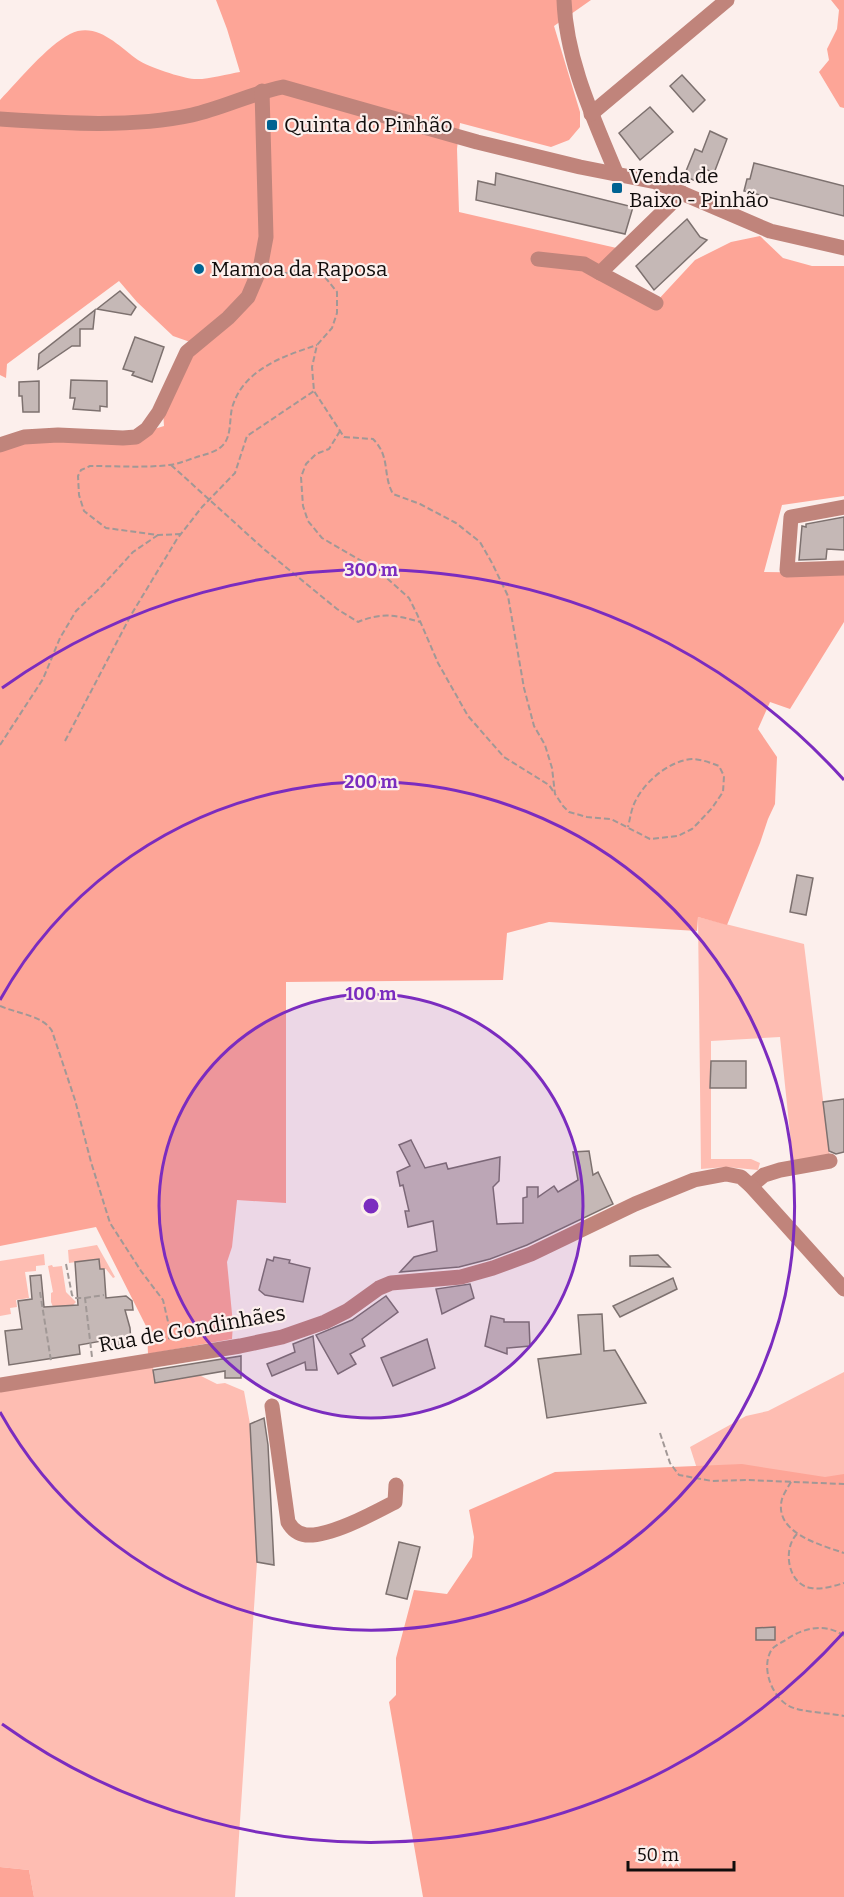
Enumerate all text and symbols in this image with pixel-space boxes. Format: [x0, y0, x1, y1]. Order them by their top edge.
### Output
place label: Quinta do Pinhão [284, 112, 453, 138]
marker: Quinta do Pinhão [265, 118, 279, 132]
place label: Venda de Baixo - Pinhão [629, 163, 769, 213]
marker: Venda de Baixo - Pinhão [610, 181, 624, 195]
place label: Mamoa da Raposa [211, 256, 388, 282]
marker: Mamoa da Raposa [192, 262, 206, 276]
text: 300 m [344, 559, 398, 581]
text: 200 m [344, 771, 398, 793]
text: 100 m [345, 983, 397, 1005]
centre of rings [361, 1196, 381, 1216]
street label: Rua de Gondinhães [97, 1300, 287, 1358]
scale bar [628, 1834, 734, 1872]
text: 50 m [637, 1844, 679, 1866]

